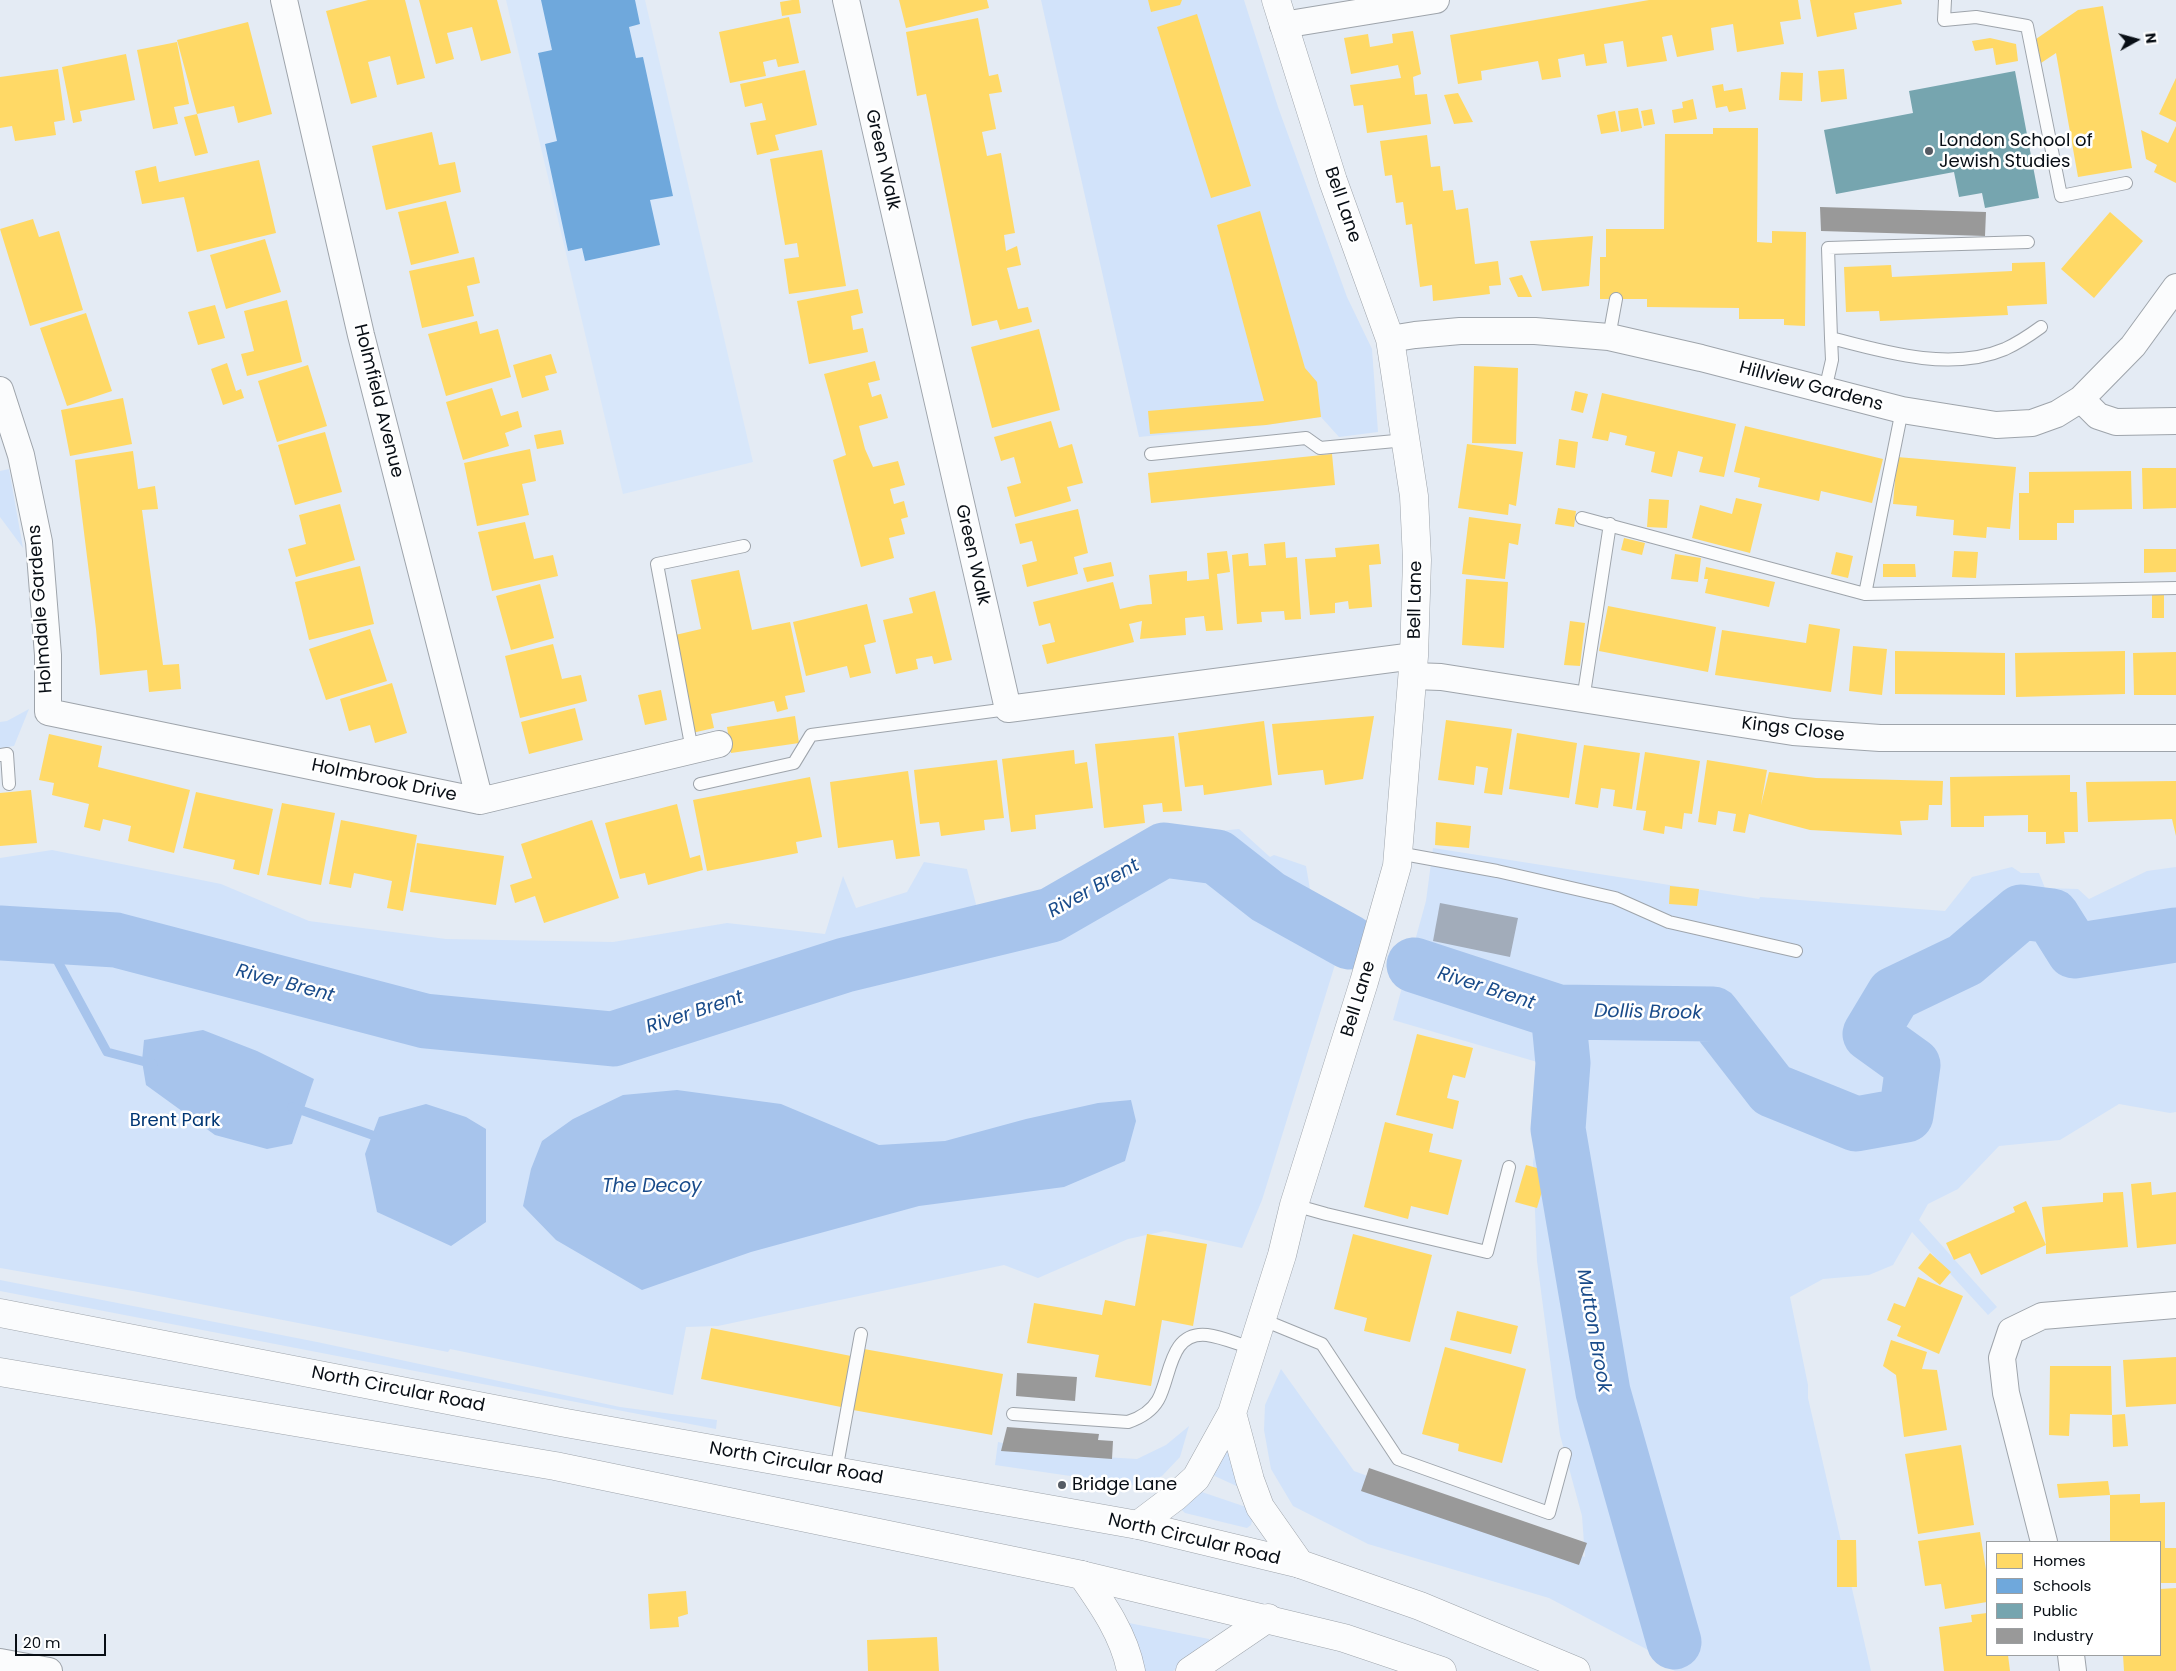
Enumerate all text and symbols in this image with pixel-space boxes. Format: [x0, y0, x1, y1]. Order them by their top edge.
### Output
north arrow [2111, 15, 2161, 65]
text: N [2140, 32, 2161, 45]
street label: Green Walk [860, 107, 904, 213]
place label: London School of Jewish Studies [1939, 130, 2093, 172]
marker: London School of Jewish Studies [1923, 145, 1935, 157]
street label: Bell Lane [1319, 164, 1365, 246]
street label: Holmfield Avenue [348, 322, 408, 480]
street label: Hillview Gardens [1737, 357, 1885, 417]
street label: Green Walk [950, 502, 994, 608]
street label: Holmdale Gardens [24, 524, 58, 694]
street label: Bell Lane [1405, 561, 1427, 639]
street label: Kings Close [1740, 713, 1846, 747]
street label: Holmbrook Drive [309, 755, 459, 807]
water label: River Brent [1044, 855, 1144, 923]
street label: Bell Lane [1337, 958, 1381, 1040]
water label: River Brent [233, 960, 337, 1008]
water label: River Brent [1434, 963, 1538, 1015]
water label: River Brent [643, 987, 747, 1039]
water label: Dollis Brook [1594, 1001, 1702, 1025]
park label: Brent Park [130, 1110, 220, 1132]
water label: The Decoy [602, 1176, 702, 1198]
water label: Mutton Brook [1571, 1267, 1615, 1395]
street label: North Circular Road [309, 1363, 487, 1417]
street label: North Circular Road [707, 1438, 885, 1490]
place label: Bridge Lane [1072, 1474, 1177, 1496]
marker: Bridge Lane [1056, 1479, 1068, 1491]
street label: North Circular Road [1106, 1510, 1282, 1570]
legend [1986, 1541, 2161, 1656]
text: Homes [2033, 1550, 2086, 1571]
text: Schools [2033, 1575, 2091, 1596]
text: Public [2033, 1600, 2078, 1621]
scale bar [18, 1624, 109, 1656]
text: Industry [2033, 1625, 2093, 1646]
text: 20 m [23, 1632, 61, 1653]

